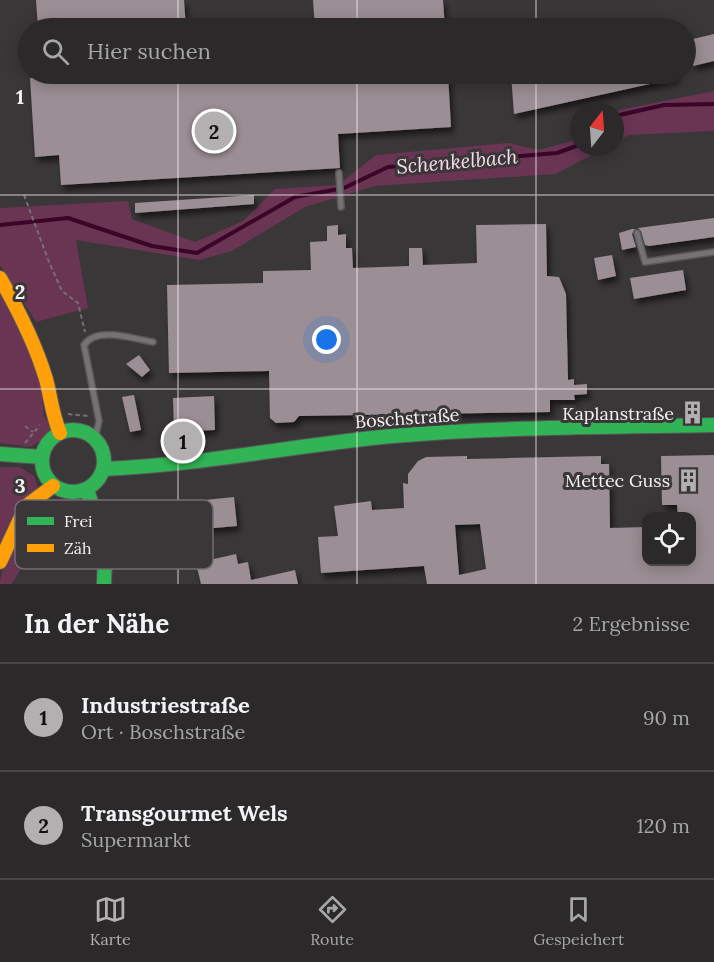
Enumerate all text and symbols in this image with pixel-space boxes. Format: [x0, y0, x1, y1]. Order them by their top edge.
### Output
search box [18, 18, 696, 84]
icon: search [39, 35, 72, 68]
text: Hier suchen [87, 37, 211, 65]
text: 1 [16, 84, 24, 109]
north arrow [570, 102, 624, 156]
pin: 2 [194, 108, 234, 154]
water label: Schenkelbach [395, 143, 519, 179]
text: 2 [15, 279, 25, 304]
your location [312, 325, 341, 354]
building icon: Kaplanstraße [679, 400, 705, 426]
place label: Kaplanstraße [562, 402, 674, 425]
street label: Boschstraße [354, 403, 460, 433]
pin: 1 [164, 418, 202, 464]
building icon: Mettec Guss [675, 467, 701, 493]
place label: Mettec Guss [565, 469, 670, 492]
text: 3 [14, 473, 26, 498]
legend [15, 500, 213, 569]
text: Frei [64, 511, 93, 531]
map controls [642, 512, 696, 566]
button: locate [642, 512, 696, 566]
text: Zäh [64, 538, 92, 558]
text: In der Nähe [24, 607, 169, 640]
text: 2 Ergebnisse [572, 611, 690, 636]
text: Industriestraße [81, 691, 250, 719]
text: 1 [39, 705, 48, 730]
text: 90 m [643, 705, 690, 730]
text: Ort · Boschstraße [81, 719, 245, 744]
text: Transgourmet Wels [81, 799, 288, 827]
text: 2 [38, 813, 49, 838]
text: 120 m [636, 813, 690, 838]
text: Supermarkt [81, 827, 191, 852]
tab: Karte [90, 893, 131, 949]
tab: Route [310, 893, 354, 949]
tab: Gespeichert [533, 893, 624, 949]

